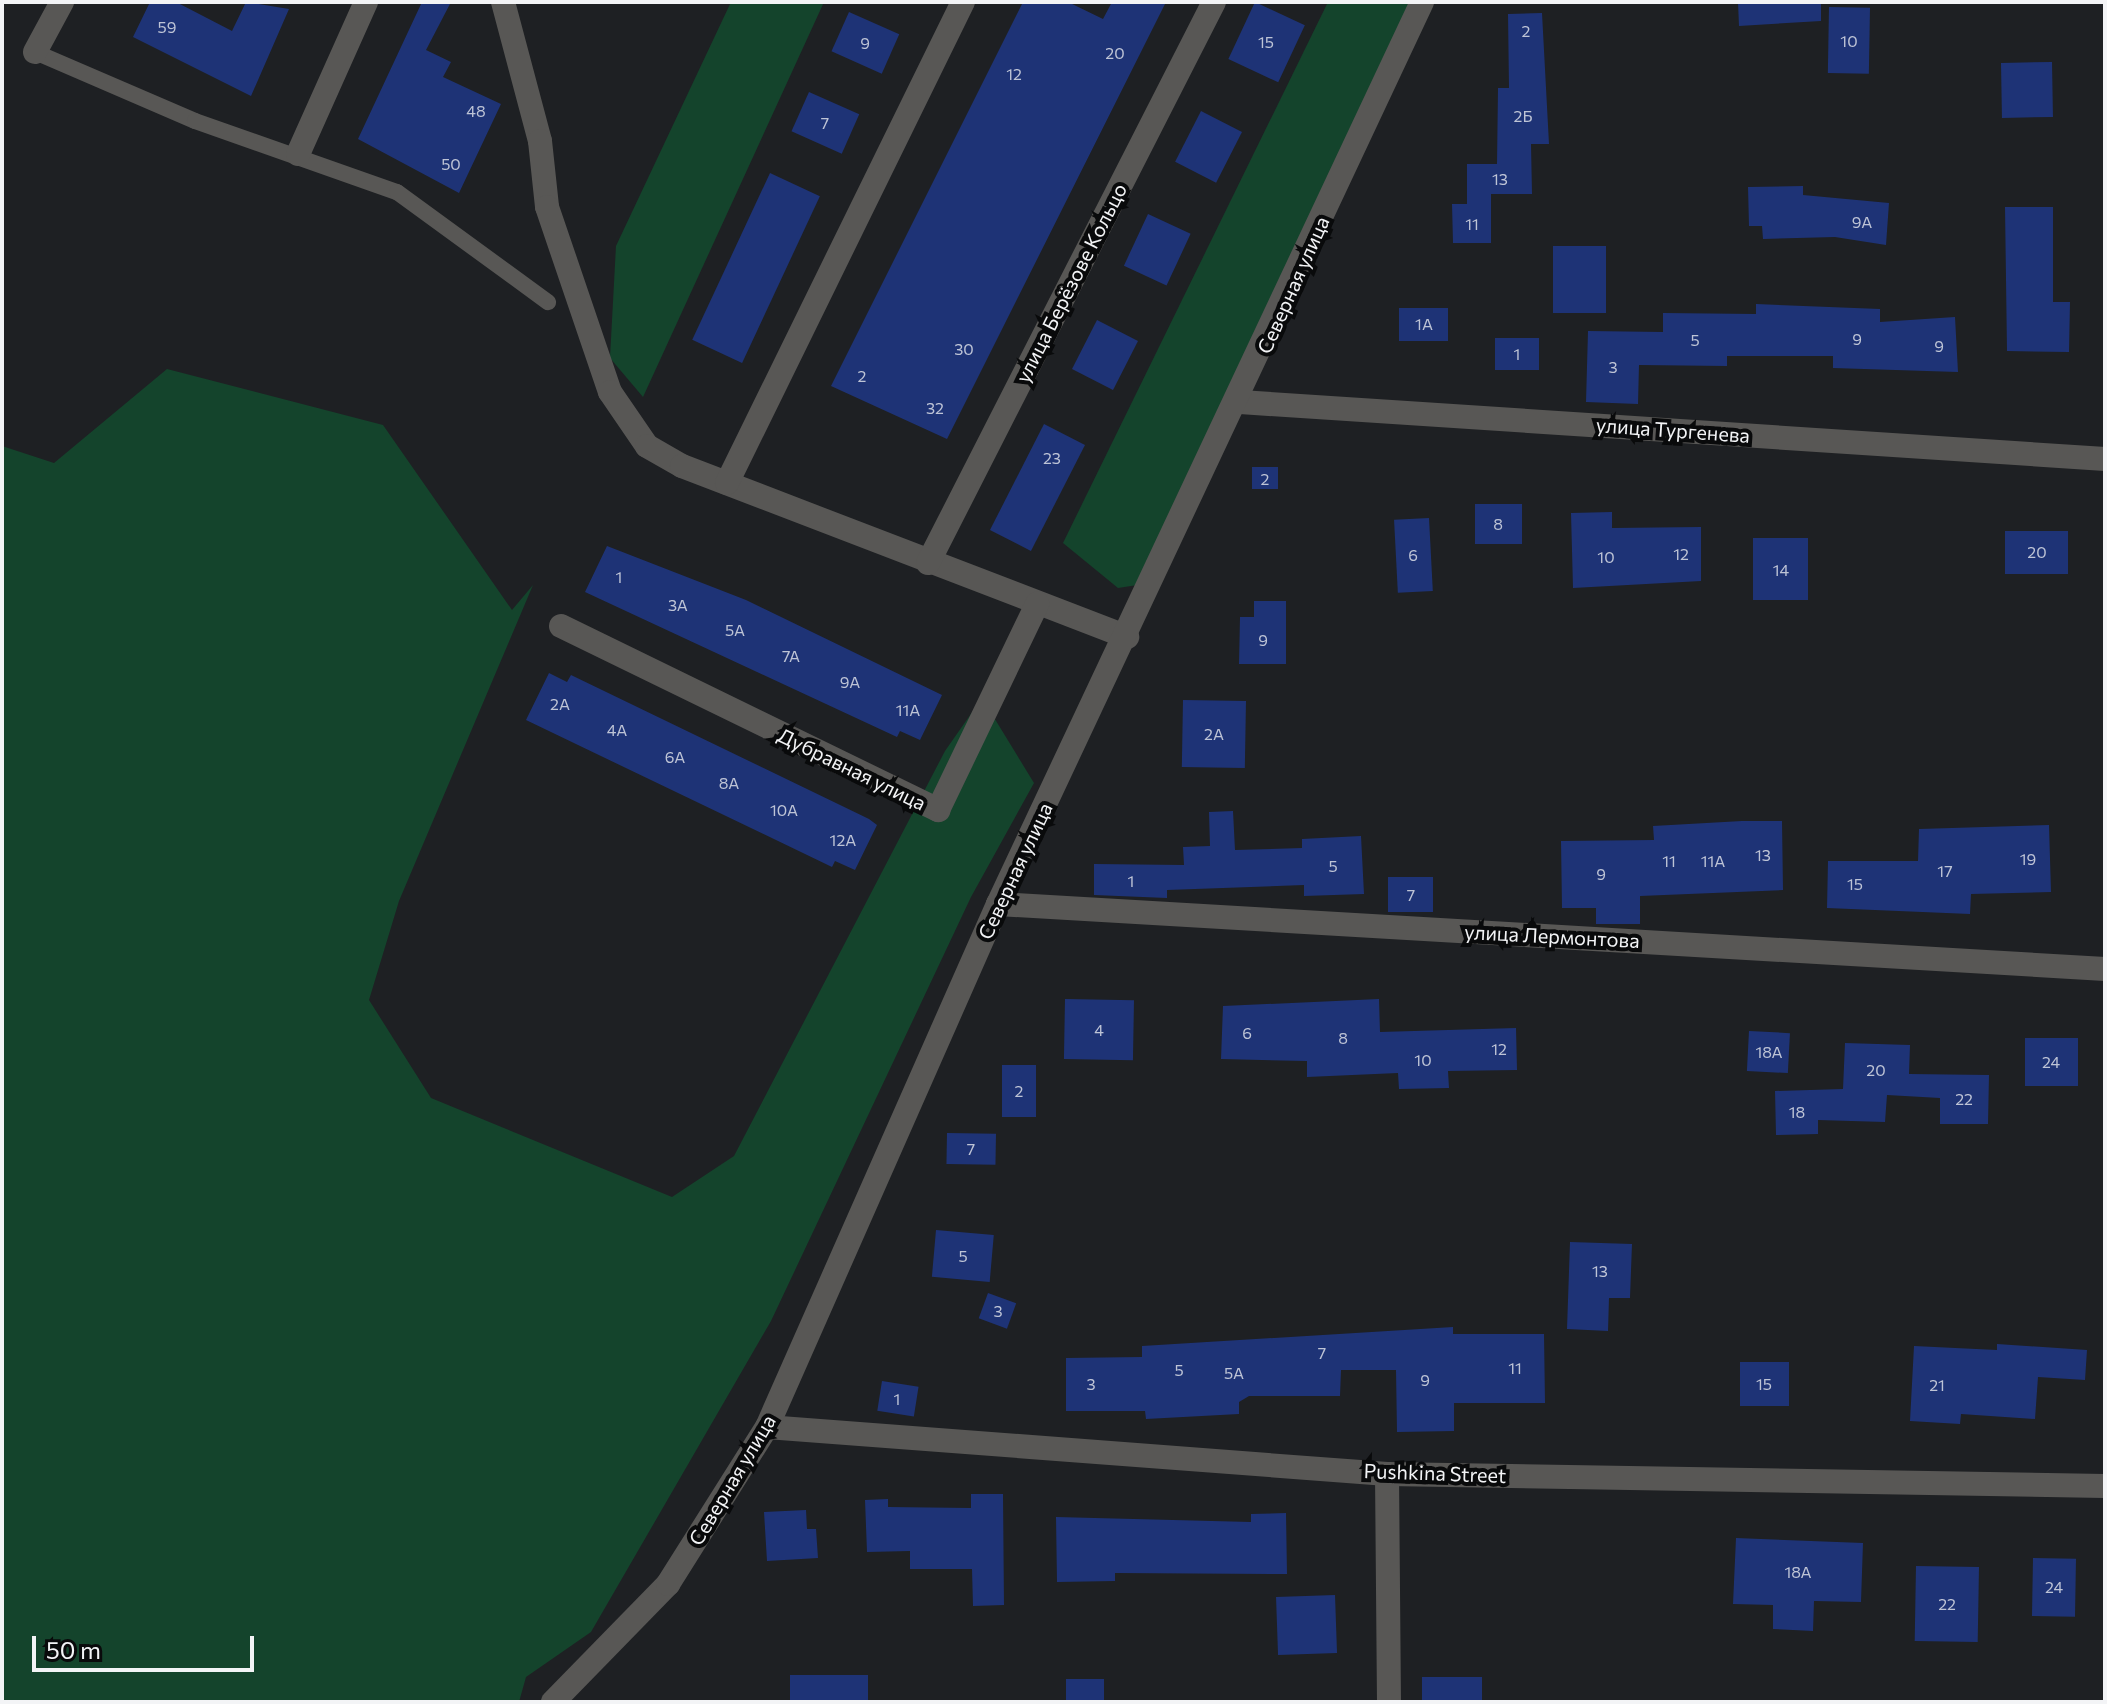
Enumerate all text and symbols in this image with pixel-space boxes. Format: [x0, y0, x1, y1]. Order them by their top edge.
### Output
house number: 59 [158, 17, 176, 37]
house number: 2 [1522, 21, 1530, 41]
house number: 10 [1840, 31, 1858, 51]
house number: 15 [1258, 32, 1274, 52]
house number: 9 [860, 33, 870, 53]
house number: 20 [1105, 43, 1125, 63]
house number: 12 [1006, 64, 1022, 84]
house number: 48 [466, 101, 486, 121]
house number: 2Б [1514, 106, 1532, 126]
house number: 7 [821, 113, 829, 133]
house number: 50 [441, 154, 461, 174]
house number: 13 [1492, 169, 1508, 189]
street label: улица Берёзове Кольцо [1010, 179, 1132, 387]
house number: 9А [1852, 212, 1872, 232]
street label: Северная улица [1252, 213, 1334, 357]
house number: 11 [1465, 214, 1479, 234]
house number: 1А [1415, 314, 1433, 334]
house number: 9 [1852, 329, 1862, 349]
house number: 5 [1690, 330, 1700, 350]
house number: 9 [1934, 336, 1944, 356]
house number: 30 [954, 339, 974, 359]
house number: 1 [1514, 344, 1520, 364]
house number: 3 [1608, 357, 1618, 377]
house number: 2 [858, 366, 866, 386]
house number: 32 [926, 398, 944, 418]
street label: улица Тургенева [1595, 413, 1751, 447]
house number: 23 [1043, 448, 1061, 468]
house number: 2 [1261, 469, 1269, 489]
house number: 8 [1493, 514, 1503, 534]
house number: 20 [2027, 542, 2047, 562]
house number: 12 [1673, 544, 1689, 564]
house number: 6 [1408, 545, 1418, 565]
house number: 10 [1597, 547, 1615, 567]
house number: 14 [1773, 560, 1789, 580]
house number: 1 [616, 567, 622, 587]
house number: 3А [668, 595, 688, 615]
house number: 5А [725, 620, 745, 640]
house number: 9 [1258, 630, 1268, 650]
house number: 7А [782, 646, 800, 666]
house number: 9А [840, 672, 860, 692]
house number: 2А [550, 694, 570, 714]
house number: 11А [896, 700, 920, 720]
house number: 4А [607, 720, 627, 740]
street label: Дубравная улица [774, 723, 930, 815]
house number: 2А [1204, 724, 1224, 744]
house number: 6А [665, 747, 685, 767]
house number: 8А [719, 773, 739, 793]
street label: Северная улица [973, 799, 1057, 943]
house number: 10А [770, 800, 798, 820]
house number: 12А [830, 830, 856, 850]
house number: 13 [1755, 845, 1771, 865]
house number: 19 [2020, 849, 2036, 869]
house number: 11 [1662, 851, 1676, 871]
house number: 11А [1701, 851, 1725, 871]
house number: 5 [1328, 856, 1338, 876]
house number: 17 [1937, 861, 1953, 881]
house number: 9 [1596, 864, 1606, 884]
house number: 1 [1128, 871, 1134, 891]
house number: 15 [1847, 874, 1863, 894]
house number: 7 [1407, 885, 1415, 905]
street label: улица Лермонтова [1464, 919, 1640, 953]
house number: 4 [1094, 1020, 1104, 1040]
house number: 6 [1242, 1023, 1252, 1043]
house number: 8 [1338, 1028, 1348, 1048]
house number: 12 [1491, 1039, 1507, 1059]
house number: 18А [1755, 1042, 1783, 1062]
house number: 10 [1414, 1050, 1432, 1070]
house number: 24 [2042, 1052, 2060, 1072]
house number: 20 [1866, 1060, 1886, 1080]
house number: 2 [1015, 1081, 1023, 1101]
house number: 22 [1955, 1089, 1973, 1109]
house number: 18 [1789, 1102, 1805, 1122]
house number: 7 [967, 1139, 975, 1159]
house number: 5 [958, 1246, 968, 1266]
house number: 13 [1592, 1261, 1608, 1281]
house number: 3 [993, 1301, 1003, 1321]
house number: 7 [1318, 1343, 1326, 1363]
house number: 11 [1508, 1358, 1522, 1378]
house number: 5 [1174, 1360, 1184, 1380]
house number: 5А [1224, 1363, 1244, 1383]
house number: 9 [1420, 1370, 1430, 1390]
house number: 3 [1086, 1374, 1096, 1394]
house number: 15 [1756, 1374, 1772, 1394]
house number: 21 [1929, 1375, 1945, 1395]
house number: 1 [894, 1389, 900, 1409]
street label: Северная улица [684, 1410, 780, 1550]
street label: Pushkina Street [1363, 1459, 1507, 1487]
house number: 18А [1784, 1562, 1812, 1582]
house number: 24 [2045, 1577, 2063, 1597]
house number: 22 [1938, 1594, 1956, 1614]
scale bar [36, 1620, 258, 1670]
text: 50 m [46, 1635, 101, 1664]

